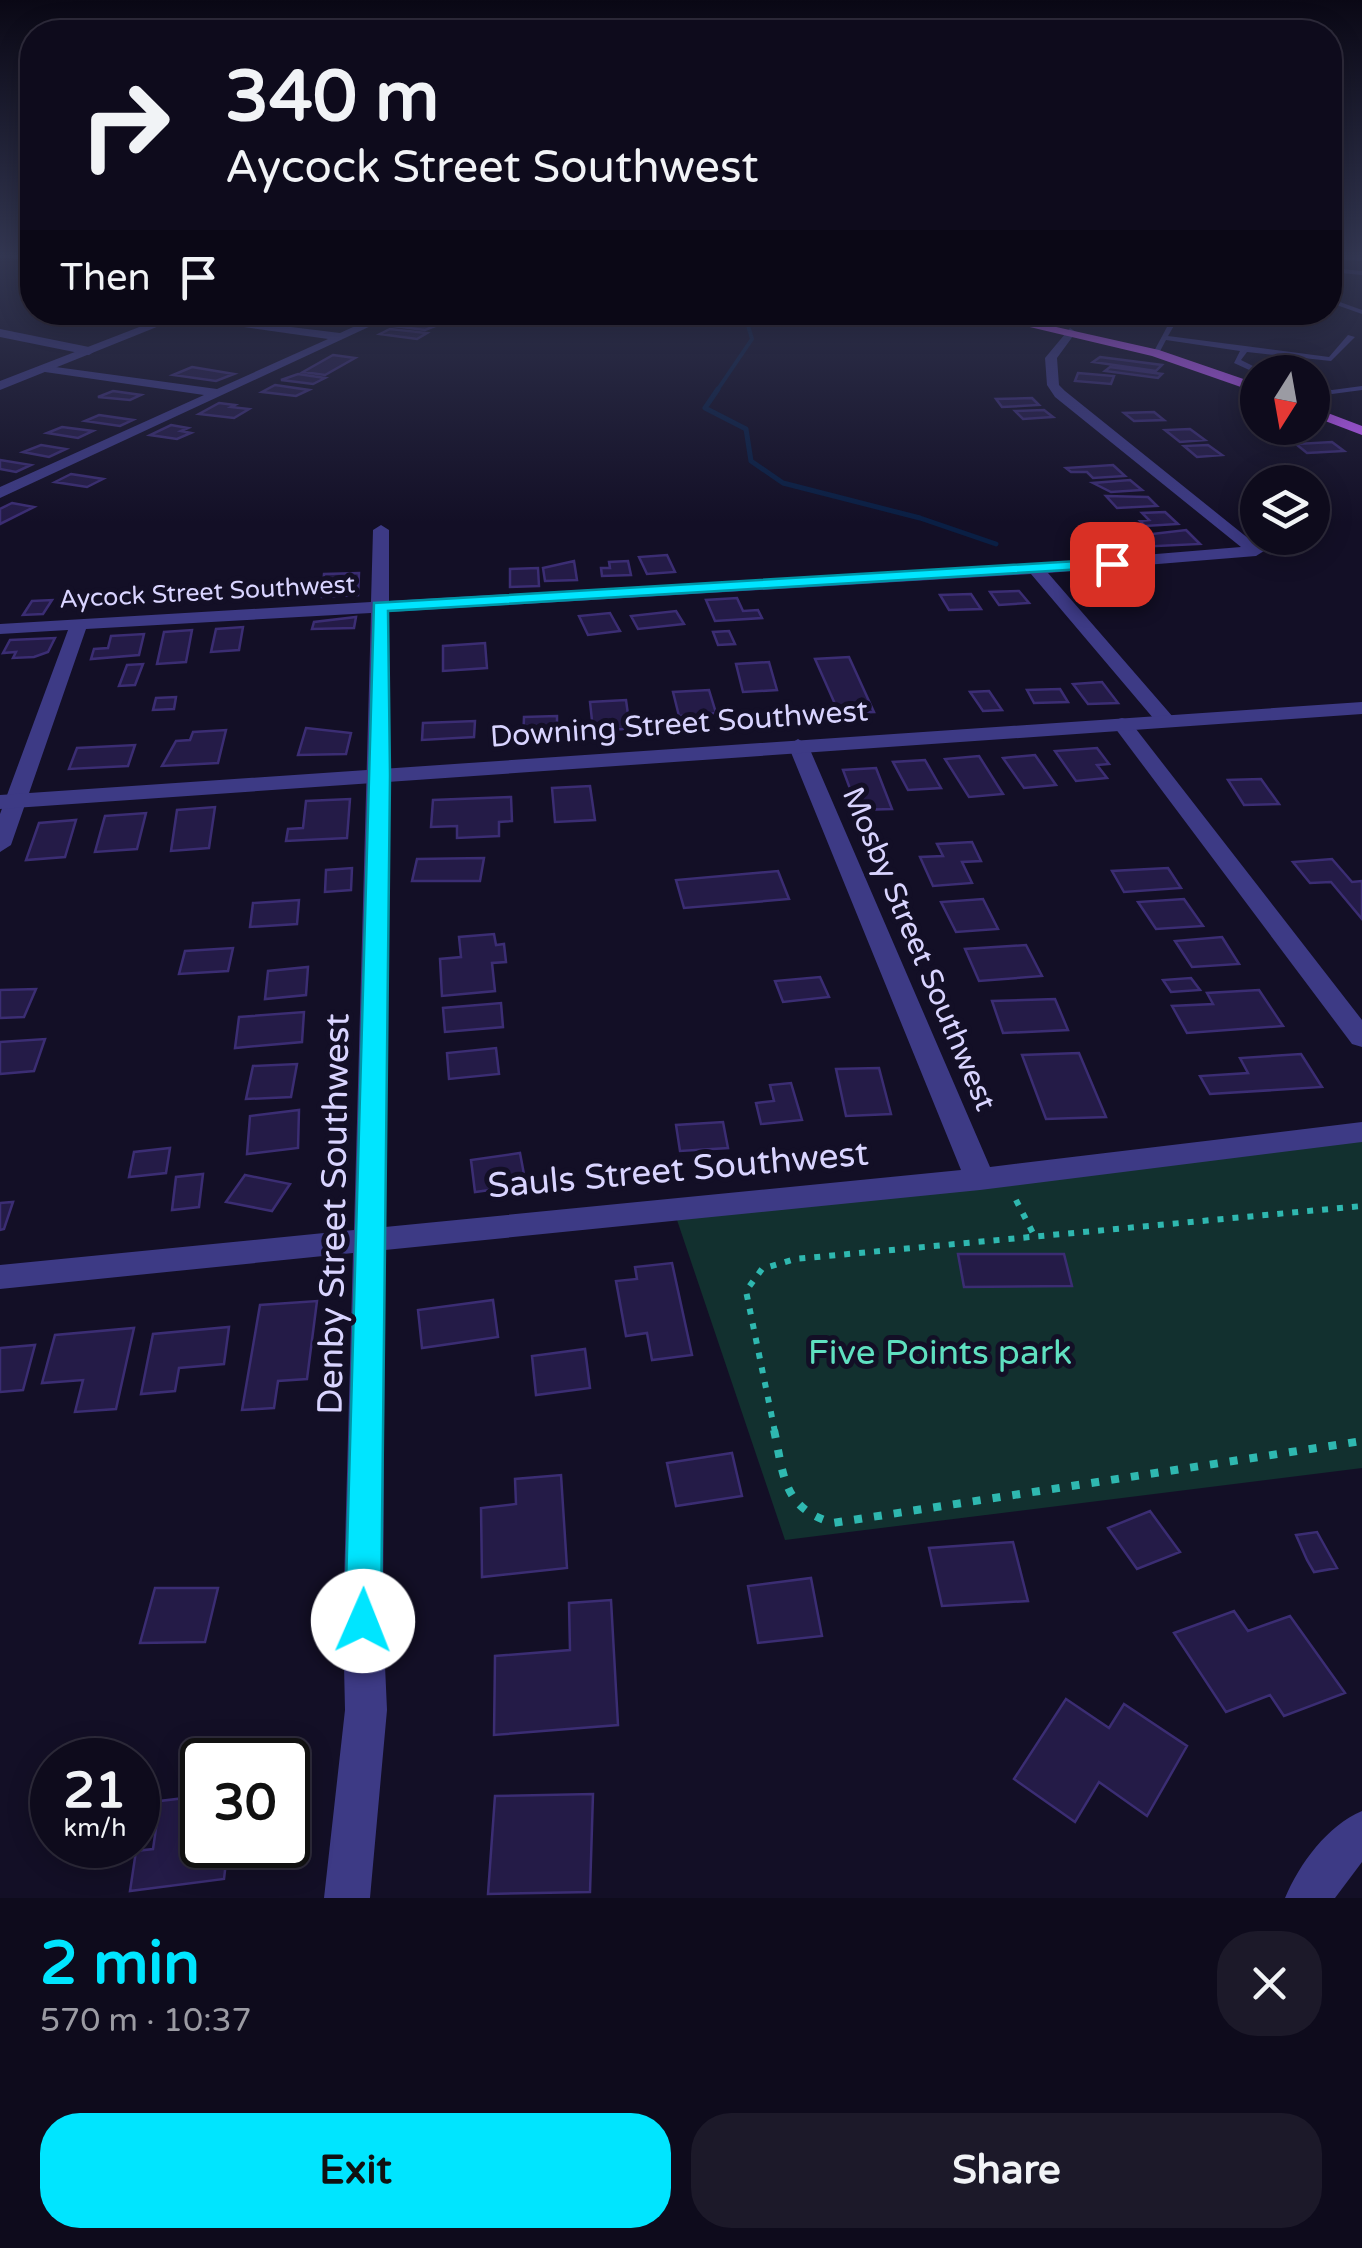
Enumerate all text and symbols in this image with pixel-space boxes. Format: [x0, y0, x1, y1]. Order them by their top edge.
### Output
text: 340 m [225, 56, 439, 140]
icon: right [60, 60, 190, 190]
text: Aycock Street Southwest [225, 141, 759, 195]
icon: arrive [171, 250, 226, 305]
text: Then [60, 255, 151, 301]
north arrow [1240, 355, 1330, 445]
map controls [1240, 355, 1330, 555]
button: layers [1240, 465, 1330, 555]
pin [1070, 522, 1155, 607]
icon: arrive [1085, 537, 1140, 592]
street label: Aycock Street Southwest [58, 569, 356, 615]
street label: Downing Street Southwest [489, 692, 869, 756]
street label: Mosby Street Southwest [834, 782, 1004, 1116]
street label: Denby Street Southwest [310, 1013, 358, 1415]
street label: Sauls Street Southwest [486, 1132, 870, 1208]
park label: Five Points park [808, 1332, 1072, 1374]
position arrow [311, 1569, 415, 1673]
speed limit sign: 30 [180, 1738, 310, 1868]
text: 21 [64, 1761, 126, 1821]
text: km/h [64, 1813, 126, 1843]
text: 2 min [40, 1928, 200, 2000]
button: close [1217, 1931, 1322, 2036]
text: 570 m · 10:37 [40, 2002, 252, 2040]
button: Exit [40, 2113, 671, 2228]
button: Share [691, 2113, 1322, 2228]

